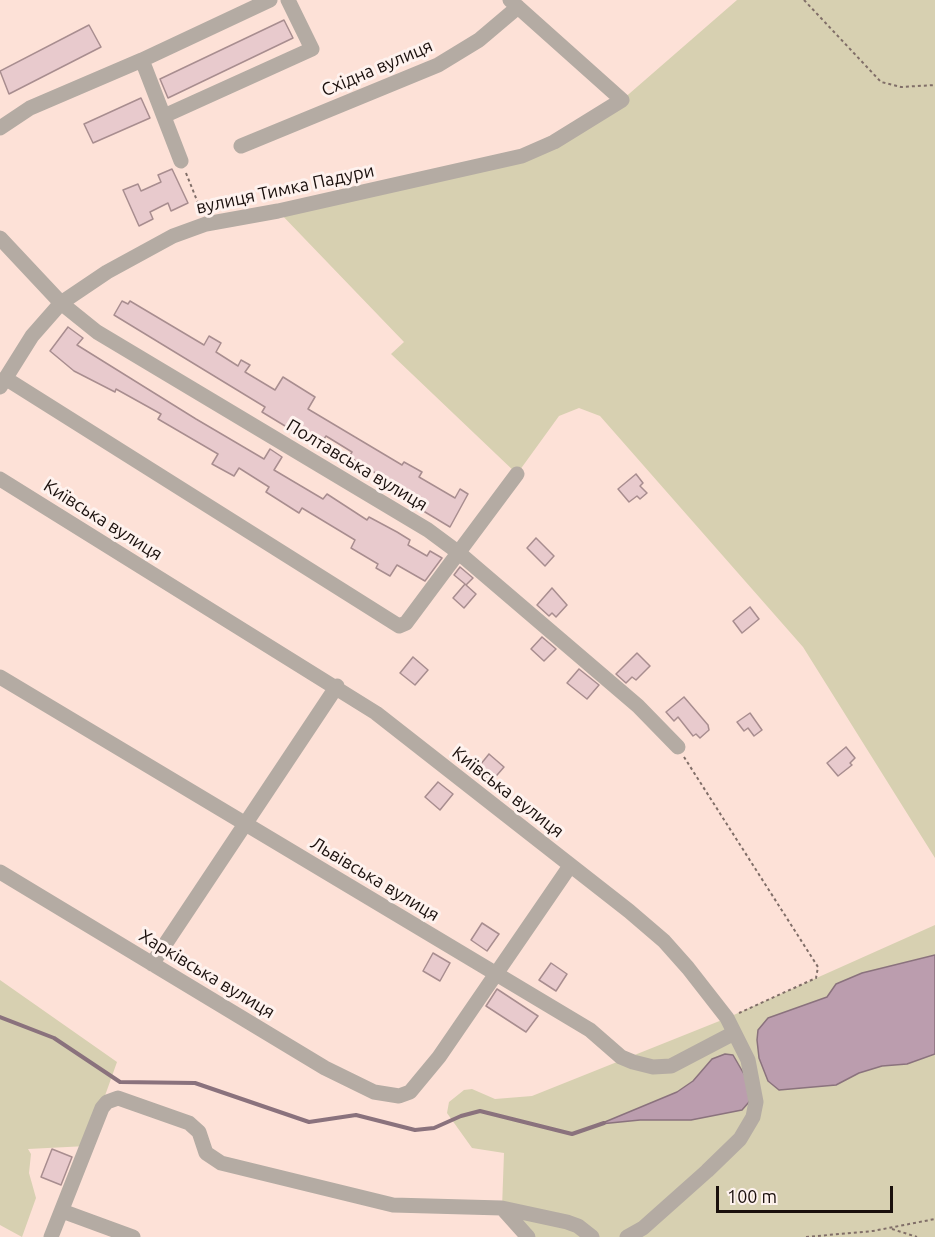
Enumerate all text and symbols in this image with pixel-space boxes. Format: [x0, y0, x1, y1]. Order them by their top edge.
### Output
street label: Східна вулиця [318, 35, 436, 101]
street label: вулиця Тимка Падури [194, 160, 376, 218]
street label: Полтавська вулиця [283, 414, 431, 516]
street label: Київська вулиця [40, 475, 166, 565]
street label: Київська вулиця [448, 742, 568, 842]
street label: Львівська вулиця [307, 832, 443, 926]
street label: Харківська вулиця [135, 925, 279, 1023]
scale bar [719, 1174, 896, 1212]
text: 100 m [727, 1186, 777, 1206]

